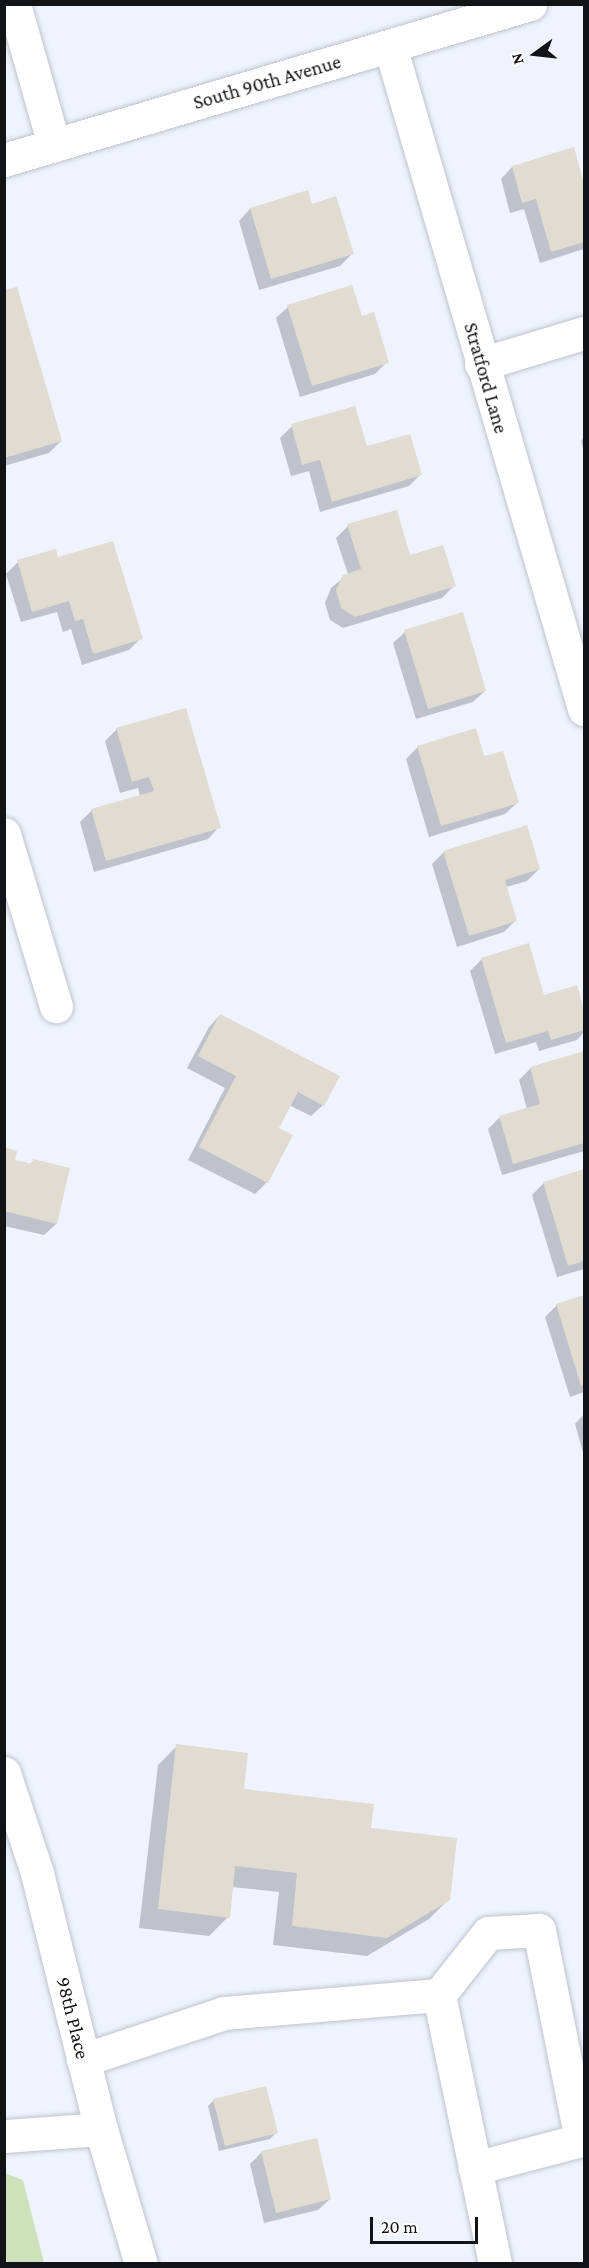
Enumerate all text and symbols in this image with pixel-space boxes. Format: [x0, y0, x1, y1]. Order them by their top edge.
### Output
north arrow [505, 24, 565, 84]
street label: South 90th Avenue [190, 49, 344, 115]
text: N [508, 51, 527, 66]
street label: Stratford Lane [459, 320, 513, 436]
street label: 98th Place [51, 1975, 95, 2061]
scale bar [373, 2205, 481, 2243]
text: 20 m [381, 2217, 418, 2237]

